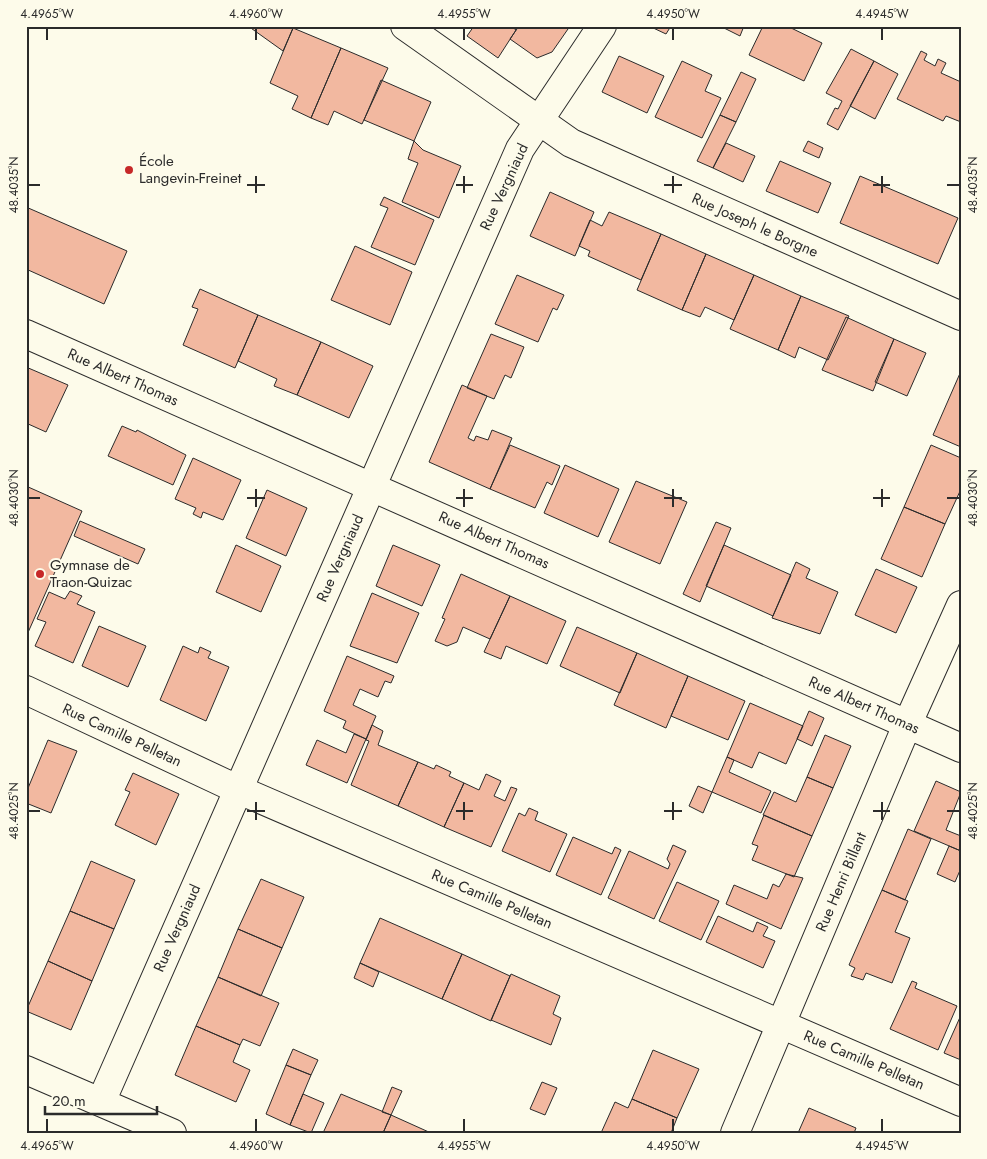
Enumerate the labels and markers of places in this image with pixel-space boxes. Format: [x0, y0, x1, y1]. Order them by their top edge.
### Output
place label: École Langevin-Freinet [139, 150, 242, 189]
marker: École Langevin-Freinet [123, 164, 135, 176]
place label: Gymnase de Traon-Quizac [50, 554, 132, 593]
marker: Gymnase de Traon-Quizac [34, 568, 46, 580]

